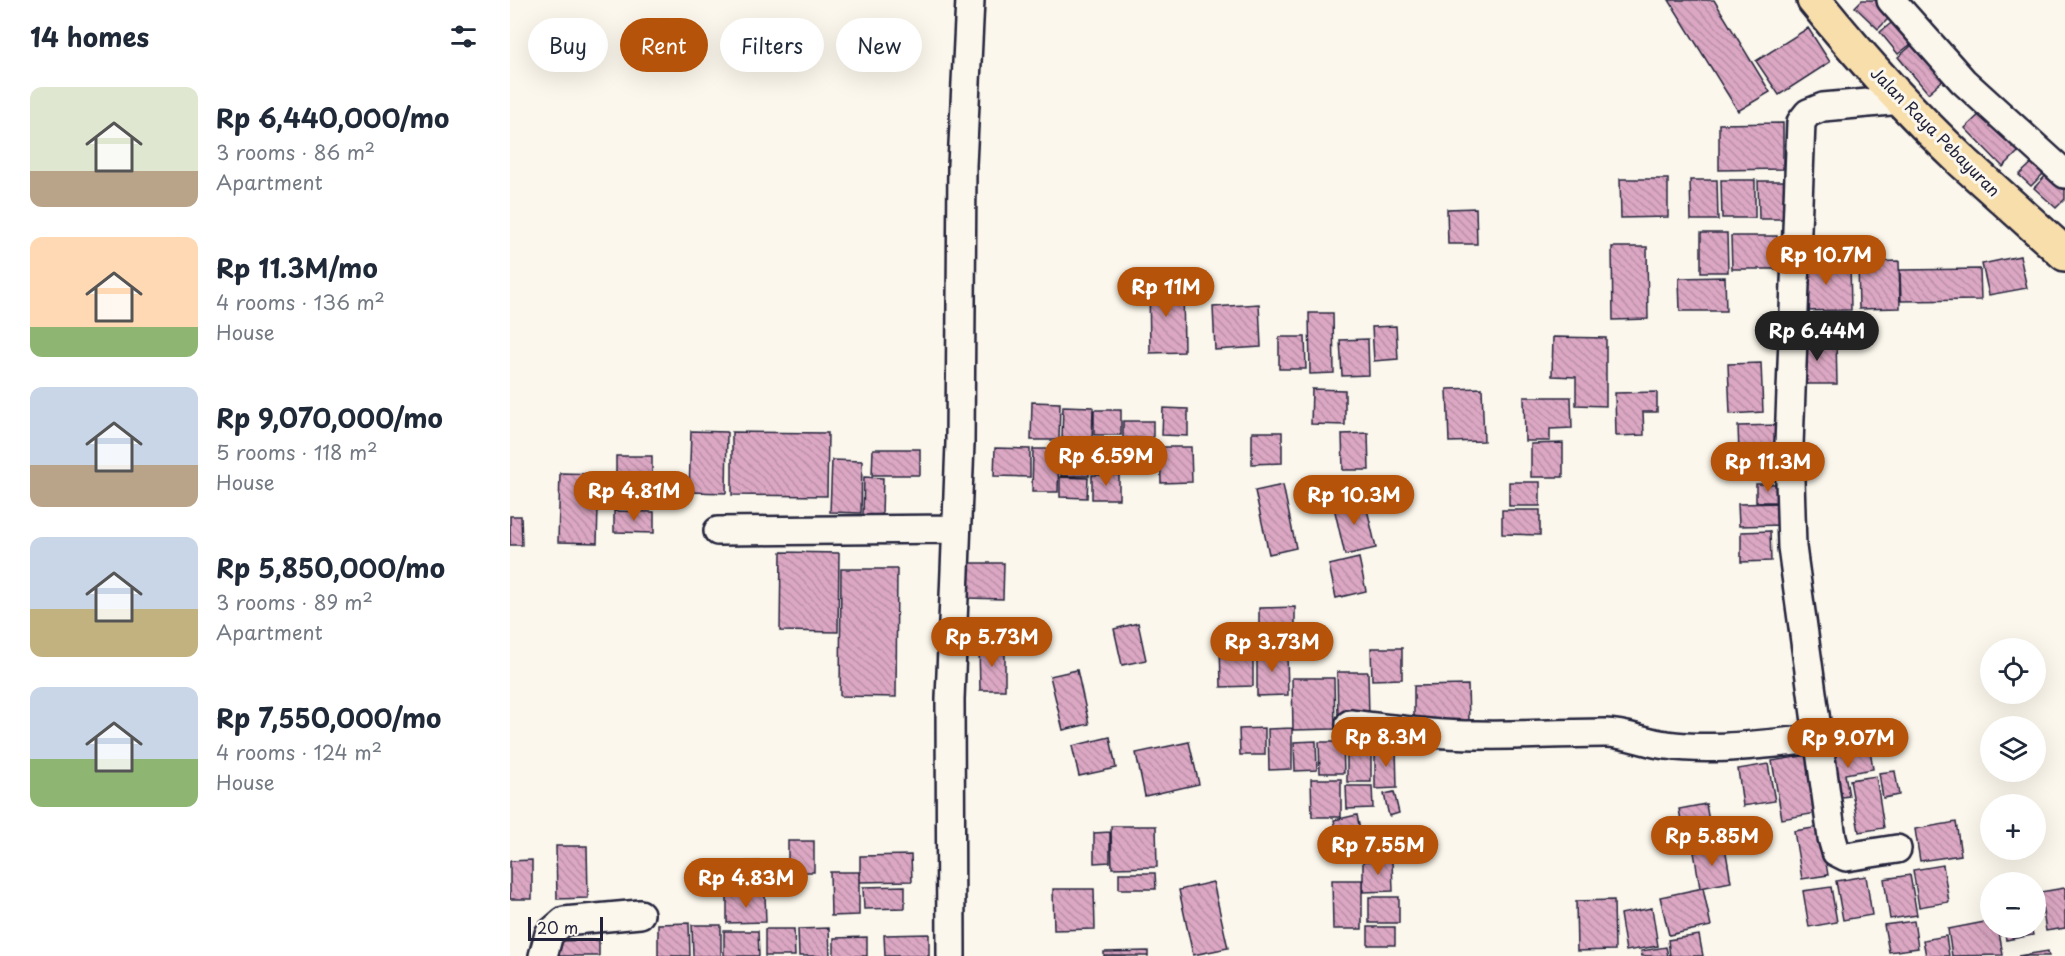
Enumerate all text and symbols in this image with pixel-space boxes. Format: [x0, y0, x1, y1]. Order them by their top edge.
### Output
text: 14 homes [30, 17, 149, 56]
chip: Buy [528, 18, 608, 72]
chip: Rent [620, 18, 708, 72]
chip: Filters [720, 18, 824, 72]
chip: New [836, 18, 922, 72]
icon: filters [447, 20, 480, 53]
street label: Jalan Raya Pebayuran [1866, 61, 2006, 201]
text: Rp 6,440,000/mo [216, 98, 449, 137]
icon: home [78, 111, 150, 183]
text: 3 rooms · 86 m² [216, 137, 375, 167]
text: Apartment [216, 167, 323, 197]
pin: Rp 10.7M [1764, 235, 1888, 286]
text: Rp 10.7M [1780, 239, 1872, 269]
text: Rp 11.3M/mo [216, 248, 378, 287]
icon: home [78, 261, 150, 333]
pin: Rp 11M [1117, 267, 1215, 318]
text: Rp 11M [1131, 271, 1201, 301]
text: 4 rooms · 136 m² [216, 287, 385, 317]
pin: Rp 6.44M [1755, 311, 1879, 362]
text: Rp 6.44M [1769, 315, 1865, 345]
text: House [216, 317, 275, 347]
text: Rp 9,070,000/mo [216, 398, 443, 437]
icon: home [78, 411, 150, 483]
pin: Rp 6.59M [1044, 436, 1168, 487]
text: 5 rooms · 118 m² [216, 437, 378, 467]
text: Rp 6.59M [1058, 440, 1154, 470]
pin: Rp 11.3M [1706, 442, 1830, 493]
text: Rp 11.3M [1725, 446, 1811, 476]
text: House [216, 467, 275, 497]
pin: Rp 4.81M [572, 471, 696, 522]
text: Rp 4.81M [588, 475, 680, 505]
pin: Rp 10.3M [1292, 475, 1416, 526]
text: Rp 10.3M [1307, 479, 1401, 509]
text: Rp 5,850,000/mo [216, 548, 445, 587]
icon: home [78, 561, 150, 633]
text: 3 rooms · 89 m² [216, 587, 373, 617]
text: Apartment [216, 617, 323, 647]
pin: Rp 5.73M [930, 617, 1054, 668]
text: Rp 5.73M [945, 621, 1039, 651]
pin: Rp 3.73M [1210, 622, 1334, 673]
text: Rp 3.73M [1224, 626, 1320, 656]
map controls [1980, 638, 2046, 938]
button: locate [1980, 638, 2046, 704]
text: Rp 7,550,000/mo [216, 698, 441, 737]
icon: home [78, 711, 150, 783]
button: layers [1980, 716, 2046, 782]
pin: Rp 8.3M [1331, 717, 1441, 768]
pin: Rp 9.07M [1786, 718, 1910, 769]
text: Rp 8.3M [1345, 721, 1427, 751]
text: Rp 9.07M [1801, 722, 1895, 752]
text: 4 rooms · 124 m² [216, 737, 382, 767]
text: House [216, 767, 275, 797]
button: + [1980, 794, 2046, 860]
pin: Rp 5.85M [1650, 816, 1774, 867]
text: Rp 5.85M [1665, 820, 1759, 850]
pin: Rp 7.55M [1316, 825, 1440, 876]
text: Rp 7.55M [1331, 829, 1425, 859]
pin: Rp 4.83M [684, 858, 808, 909]
text: Rp 4.83M [698, 862, 794, 892]
button: − [1980, 872, 2046, 938]
scale bar [528, 914, 603, 942]
text: 20 m [537, 915, 578, 939]

